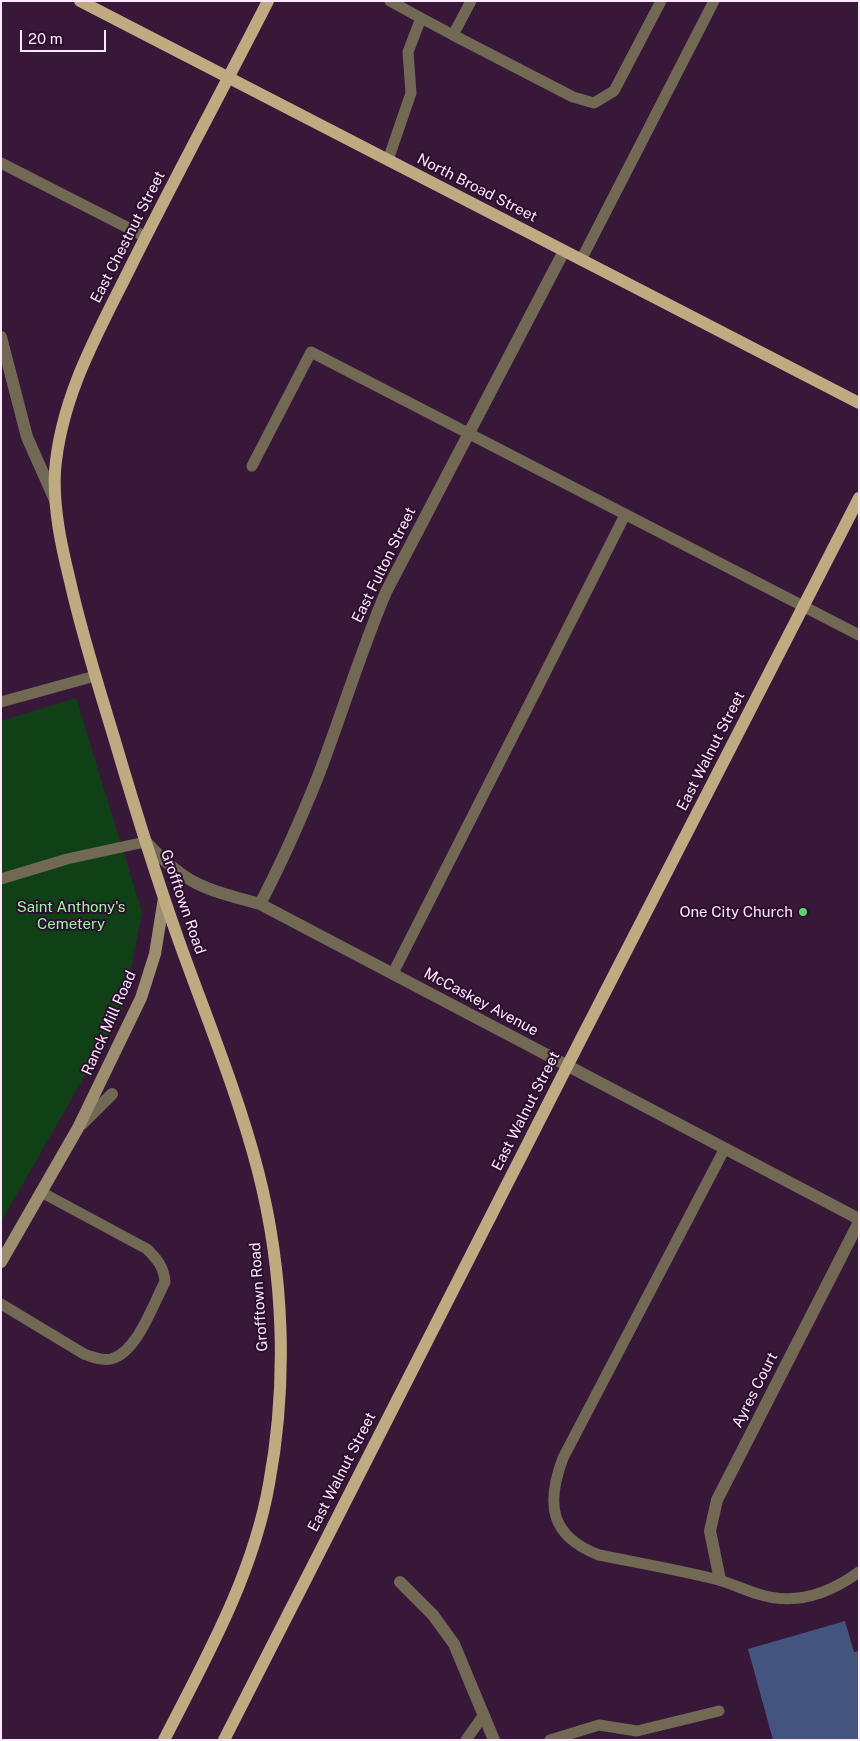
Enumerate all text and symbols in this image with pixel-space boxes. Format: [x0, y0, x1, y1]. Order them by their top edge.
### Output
scale bar [22, 20, 109, 52]
text: 20 m [28, 30, 63, 47]
street label: North Broad Street [414, 150, 540, 226]
street label: East Chestnut Street [87, 168, 169, 306]
street label: East Fulton Street [348, 504, 420, 626]
street label: East Walnut Street [673, 688, 749, 814]
street label: Grofftown Road [157, 847, 209, 957]
park label: Saint Anthony's Cemetery [17, 898, 125, 933]
place label: One City Church [680, 903, 793, 921]
marker: One City Church [797, 906, 809, 918]
street label: McCaskey Avenue [421, 964, 541, 1040]
street label: Ranck Mill Road [78, 968, 140, 1078]
street label: East Walnut Street [488, 1048, 564, 1174]
street label: Grofftown Road [246, 1242, 272, 1352]
street label: Ayres Court [728, 1349, 782, 1431]
street label: East Walnut Street [304, 1409, 380, 1535]

